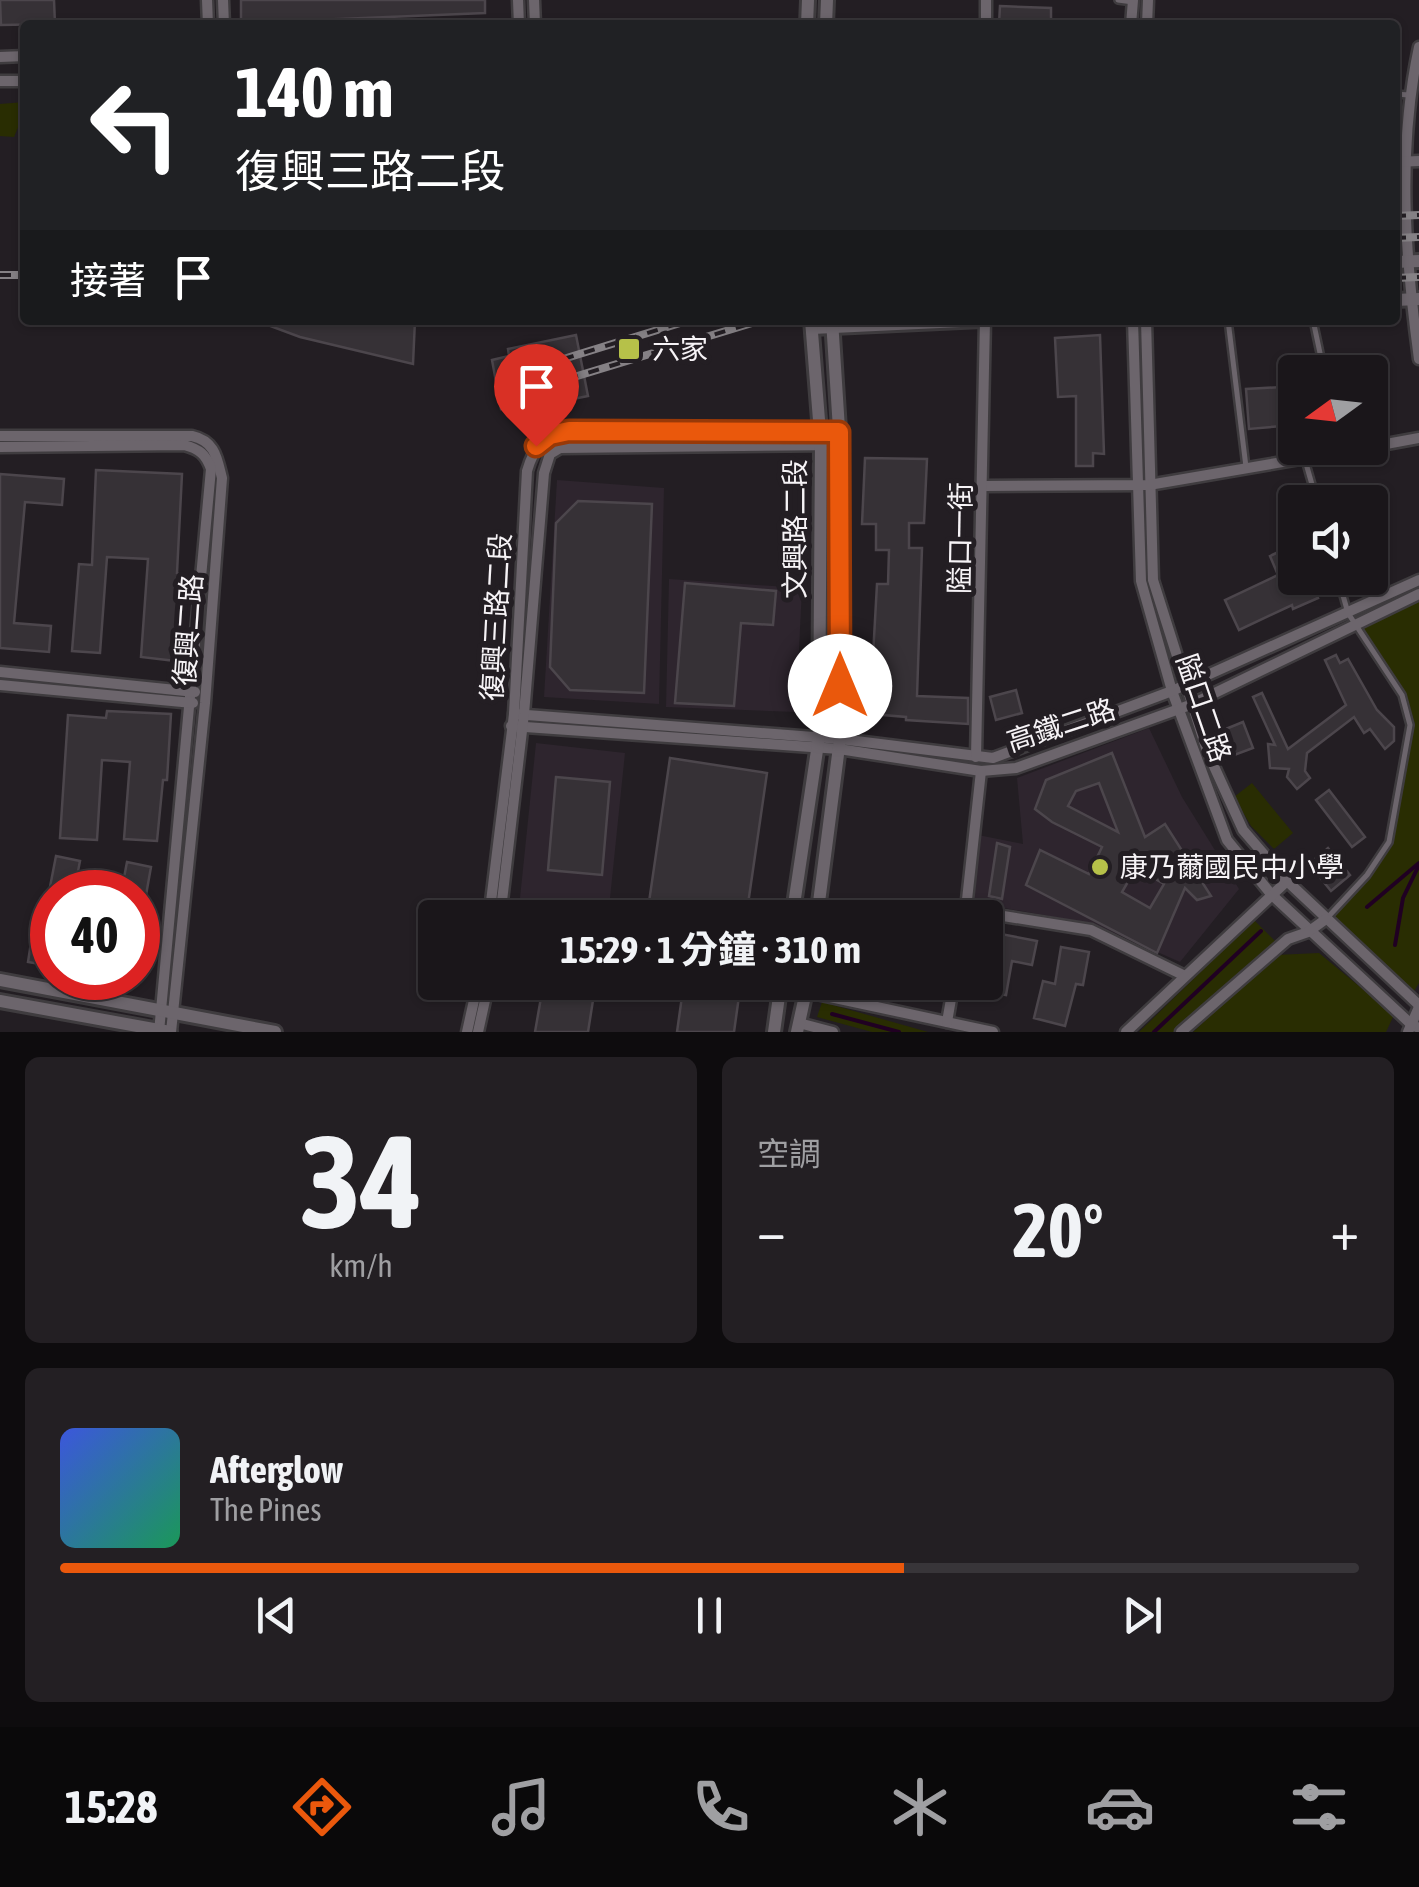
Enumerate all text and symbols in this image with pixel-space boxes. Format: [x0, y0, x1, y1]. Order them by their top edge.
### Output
text: 140 m [235, 52, 394, 132]
icon: left [70, 60, 200, 190]
text: 復興三路二段 [235, 145, 505, 197]
icon: arrive [166, 250, 221, 305]
text: 接著 [70, 259, 146, 302]
place label: 六家 [652, 333, 708, 365]
marker: 六家 [616, 336, 642, 362]
pin [494, 344, 579, 447]
north arrow [1278, 355, 1388, 465]
map controls [1278, 355, 1388, 595]
icon: arrive [509, 359, 564, 414]
street label: 文興路二段 [779, 459, 811, 599]
street label: 隘口一街 [943, 482, 977, 594]
button: sound [1278, 485, 1388, 595]
street label: 復興三路二段 [476, 532, 516, 702]
street label: 復興二路 [168, 573, 208, 687]
position arrow [788, 634, 892, 738]
street label: 隘口二路 [1171, 650, 1237, 766]
street label: 高鐵二路 [1003, 692, 1119, 758]
place label: 康乃薾國民中小學 [1120, 851, 1344, 883]
marker: 康乃薾國民中小學 [1089, 856, 1111, 878]
speed limit sign: 40 [30, 870, 160, 1000]
text: 15:29 · 1 分鐘 · 310 m [560, 928, 861, 971]
text: 34 [300, 1107, 422, 1256]
text: 空調 [757, 1135, 821, 1172]
text: 20° [1012, 1187, 1104, 1273]
text: − [757, 1199, 786, 1262]
text: + [1330, 1199, 1359, 1262]
text: km/h [329, 1247, 393, 1284]
text: Afterglow [210, 1448, 343, 1491]
text: The Pines [210, 1491, 322, 1528]
icon: previous [249, 1588, 304, 1643]
icon: pause [682, 1588, 737, 1643]
icon: next [1115, 1588, 1170, 1643]
icon: directions [287, 1772, 357, 1842]
icon: music [486, 1772, 556, 1842]
icon: phone [686, 1772, 756, 1842]
icon: climate [885, 1772, 955, 1842]
icon: car [1085, 1772, 1155, 1842]
icon: filters [1284, 1772, 1354, 1842]
text: 15:28 [65, 1781, 157, 1833]

